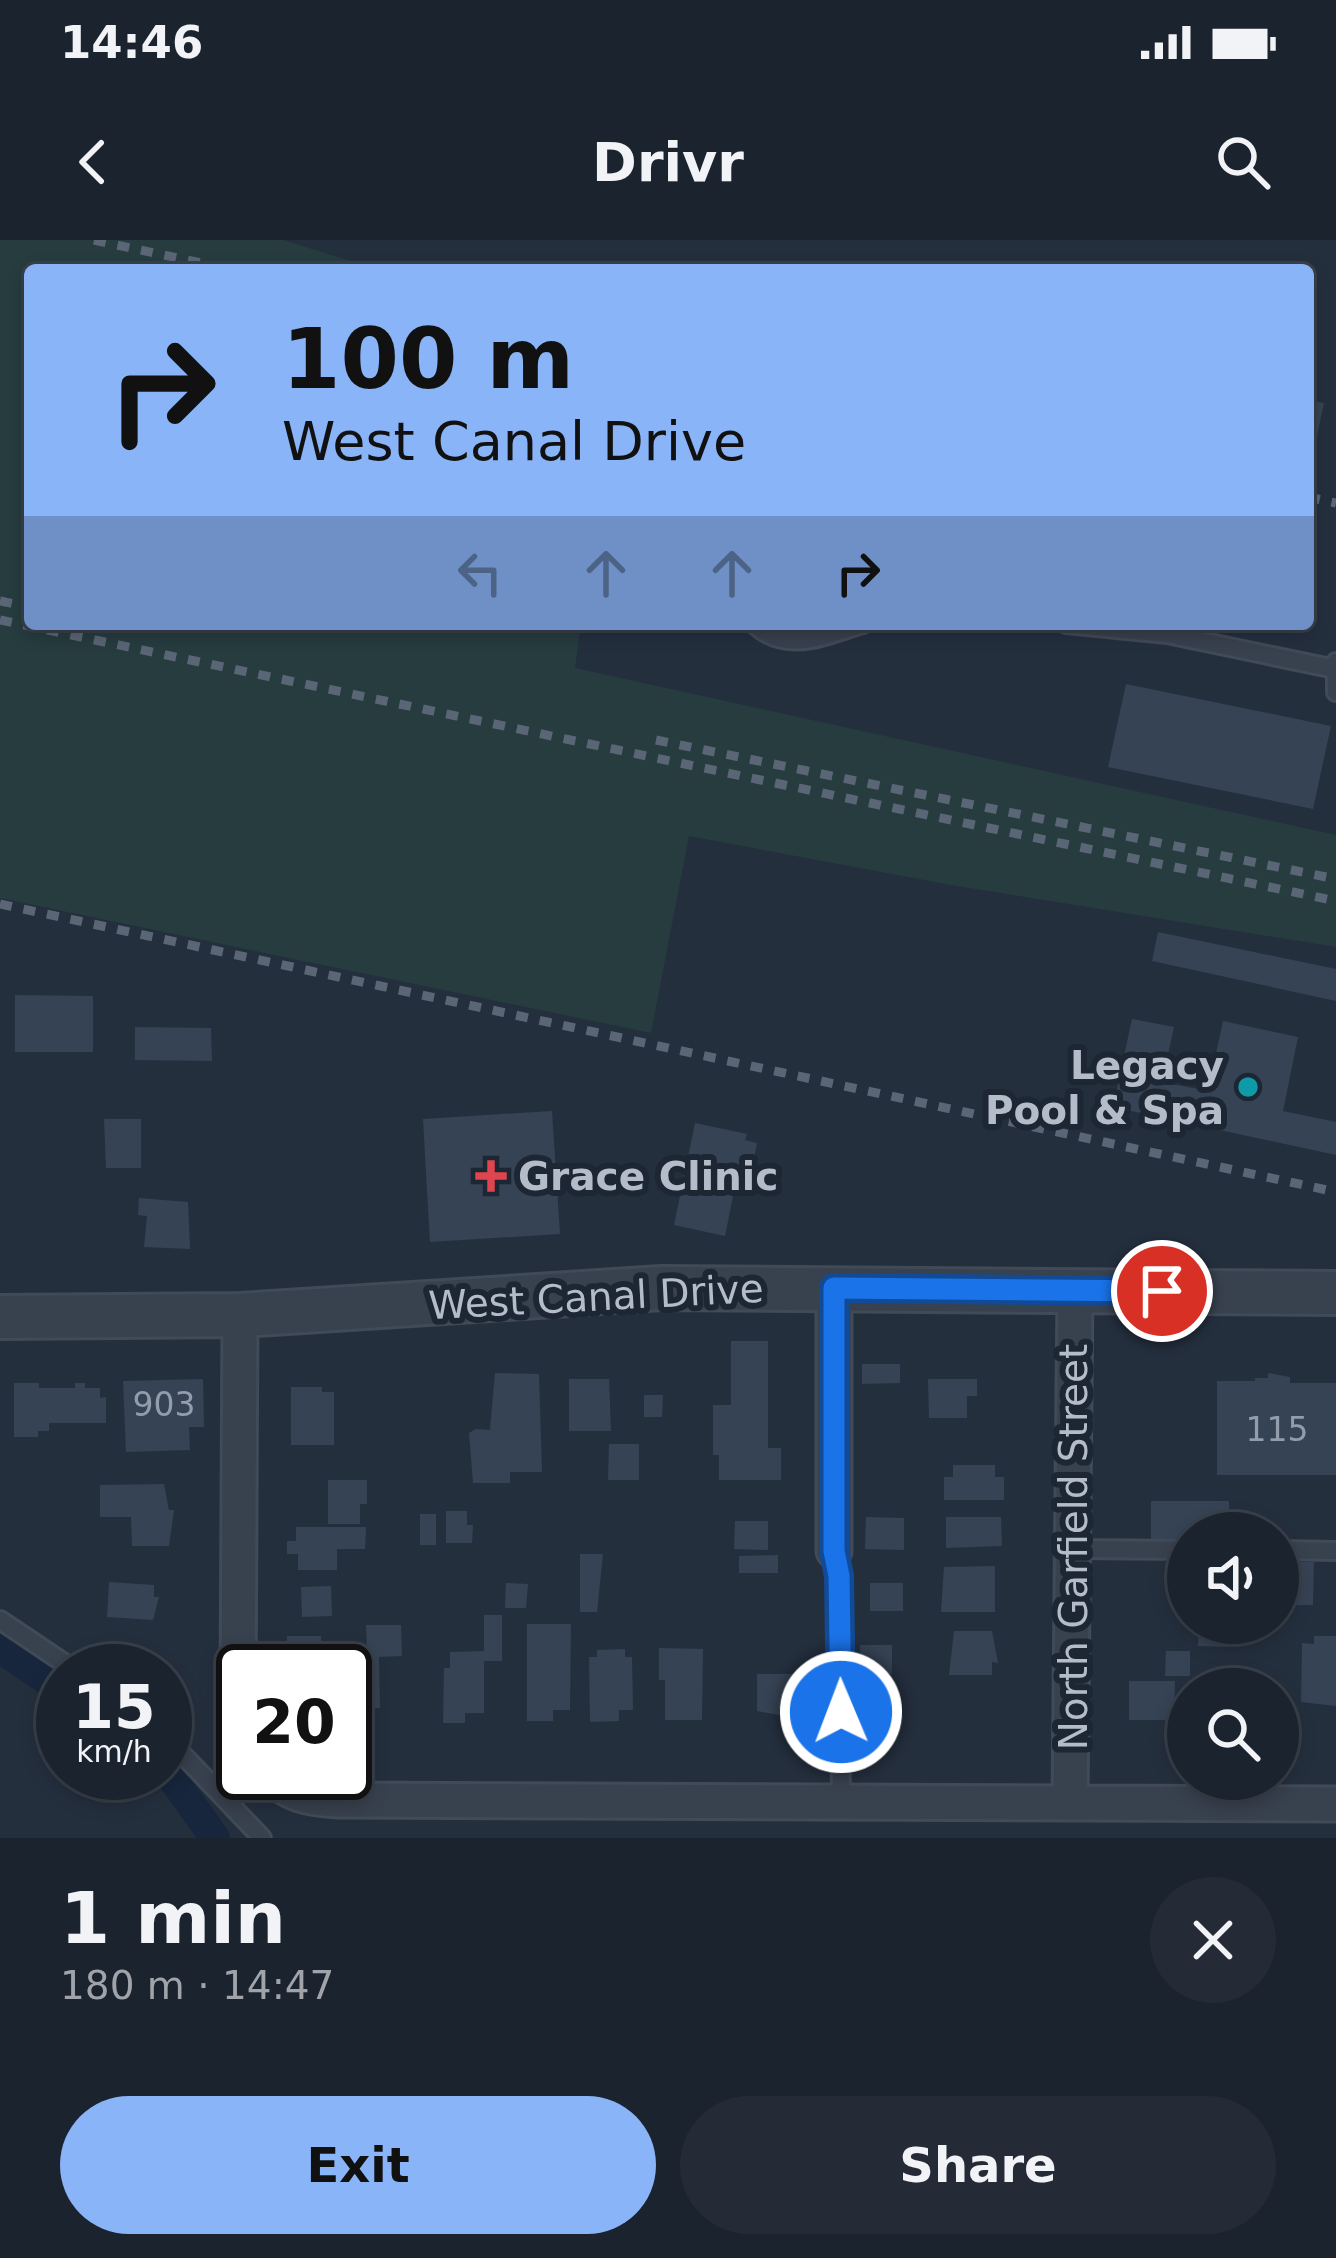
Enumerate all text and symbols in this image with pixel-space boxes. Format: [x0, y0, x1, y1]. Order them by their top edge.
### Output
text: 14:46 [60, 16, 203, 69]
icon: back [60, 129, 126, 195]
icon: search [1210, 129, 1276, 195]
text: Drivr [592, 131, 744, 194]
text: 100 m [282, 310, 574, 408]
icon: right [84, 312, 240, 468]
text: West Canal Drive [282, 410, 746, 473]
icon: left [447, 540, 513, 606]
icon: ahead [573, 540, 639, 606]
icon: ahead [699, 540, 765, 606]
icon: right [825, 540, 891, 606]
place label: Legacy Pool & Spa [985, 1043, 1224, 1133]
marker: Legacy Pool & Spa [1235, 1074, 1261, 1100]
place label: Grace Clinic [518, 1154, 778, 1199]
marker: Grace Clinic [475, 1160, 507, 1192]
pin [1111, 1240, 1213, 1342]
icon: arrive [1129, 1258, 1195, 1324]
street label: West Canal Drive [427, 1266, 765, 1328]
street label: North Garfield Street [1051, 1344, 1096, 1750]
house number: 903 [133, 1385, 196, 1424]
house number: 115 [1246, 1410, 1309, 1449]
map controls [1167, 1512, 1299, 1800]
button: sound [1167, 1512, 1299, 1644]
speed limit sign: 20 [216, 1644, 372, 1800]
position arrow [778, 1649, 904, 1775]
button: search [1167, 1668, 1299, 1800]
text: 15 [72, 1672, 156, 1742]
text: km/h [76, 1734, 152, 1769]
text: 1 min [60, 1876, 286, 1960]
button: close [1150, 1877, 1276, 2003]
text: 180 m · 14:47 [60, 1963, 334, 2008]
button: Exit [60, 2096, 656, 2234]
button: Share [680, 2096, 1276, 2234]

